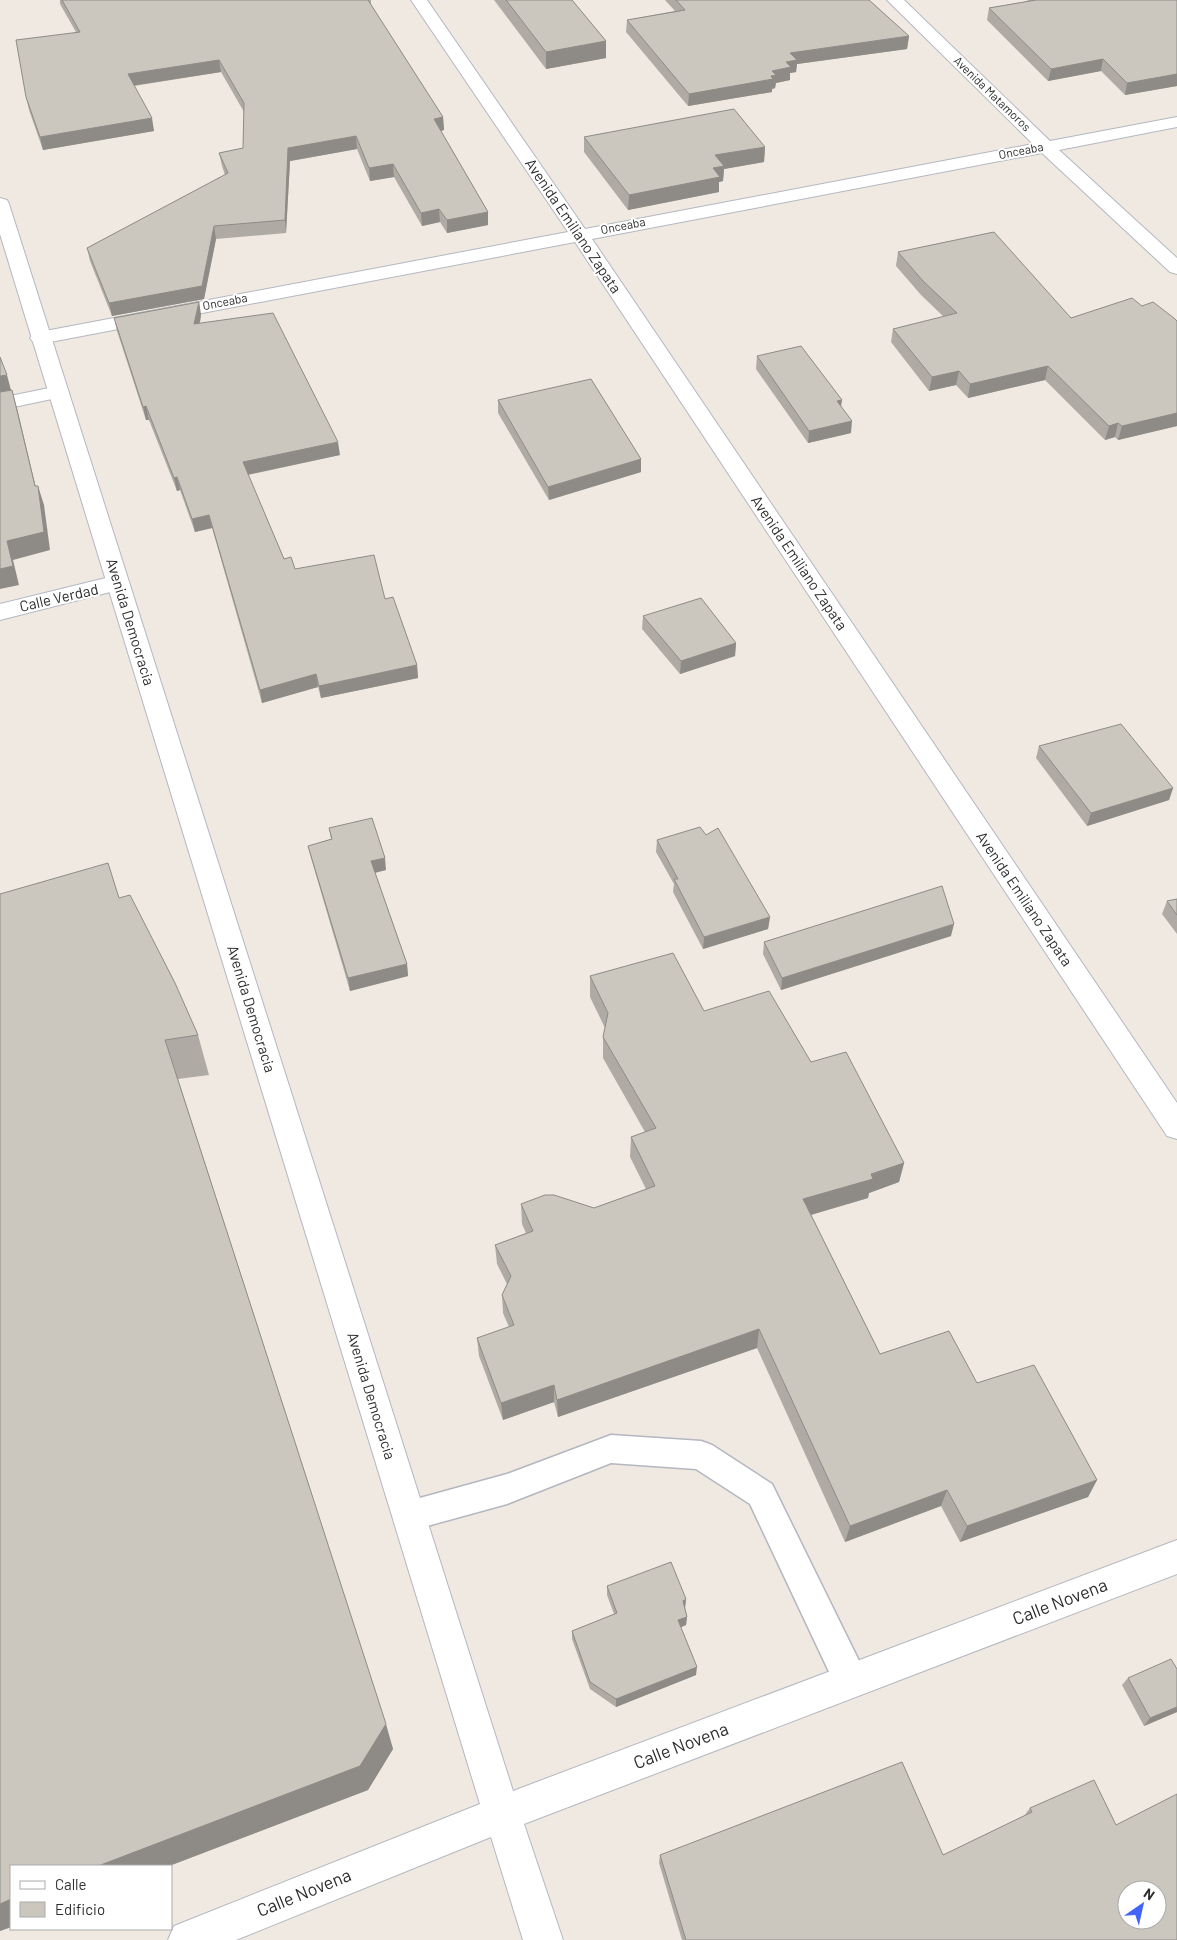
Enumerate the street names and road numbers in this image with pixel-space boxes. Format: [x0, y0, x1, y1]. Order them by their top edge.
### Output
street label: Avenida Matamoros [951, 53, 1034, 134]
street label: Onceaba [997, 139, 1044, 161]
street label: Avenida Emiliano Zapata [522, 155, 626, 296]
street label: Onceaba [599, 214, 646, 236]
street label: Onceaba [201, 290, 248, 312]
street label: Avenida Emiliano Zapata [748, 492, 852, 633]
street label: Avenida Democracia [103, 556, 159, 688]
street label: Calle Verdad [18, 579, 100, 615]
street label: Avenida Emiliano Zapata [973, 828, 1077, 969]
street label: Avenida Democracia [224, 943, 280, 1075]
street label: Avenida Democracia [344, 1330, 400, 1462]
street label: Calle Novena [1009, 1573, 1110, 1629]
street label: Calle Novena [630, 1717, 731, 1773]
street label: Calle Novena [253, 1863, 354, 1921]

